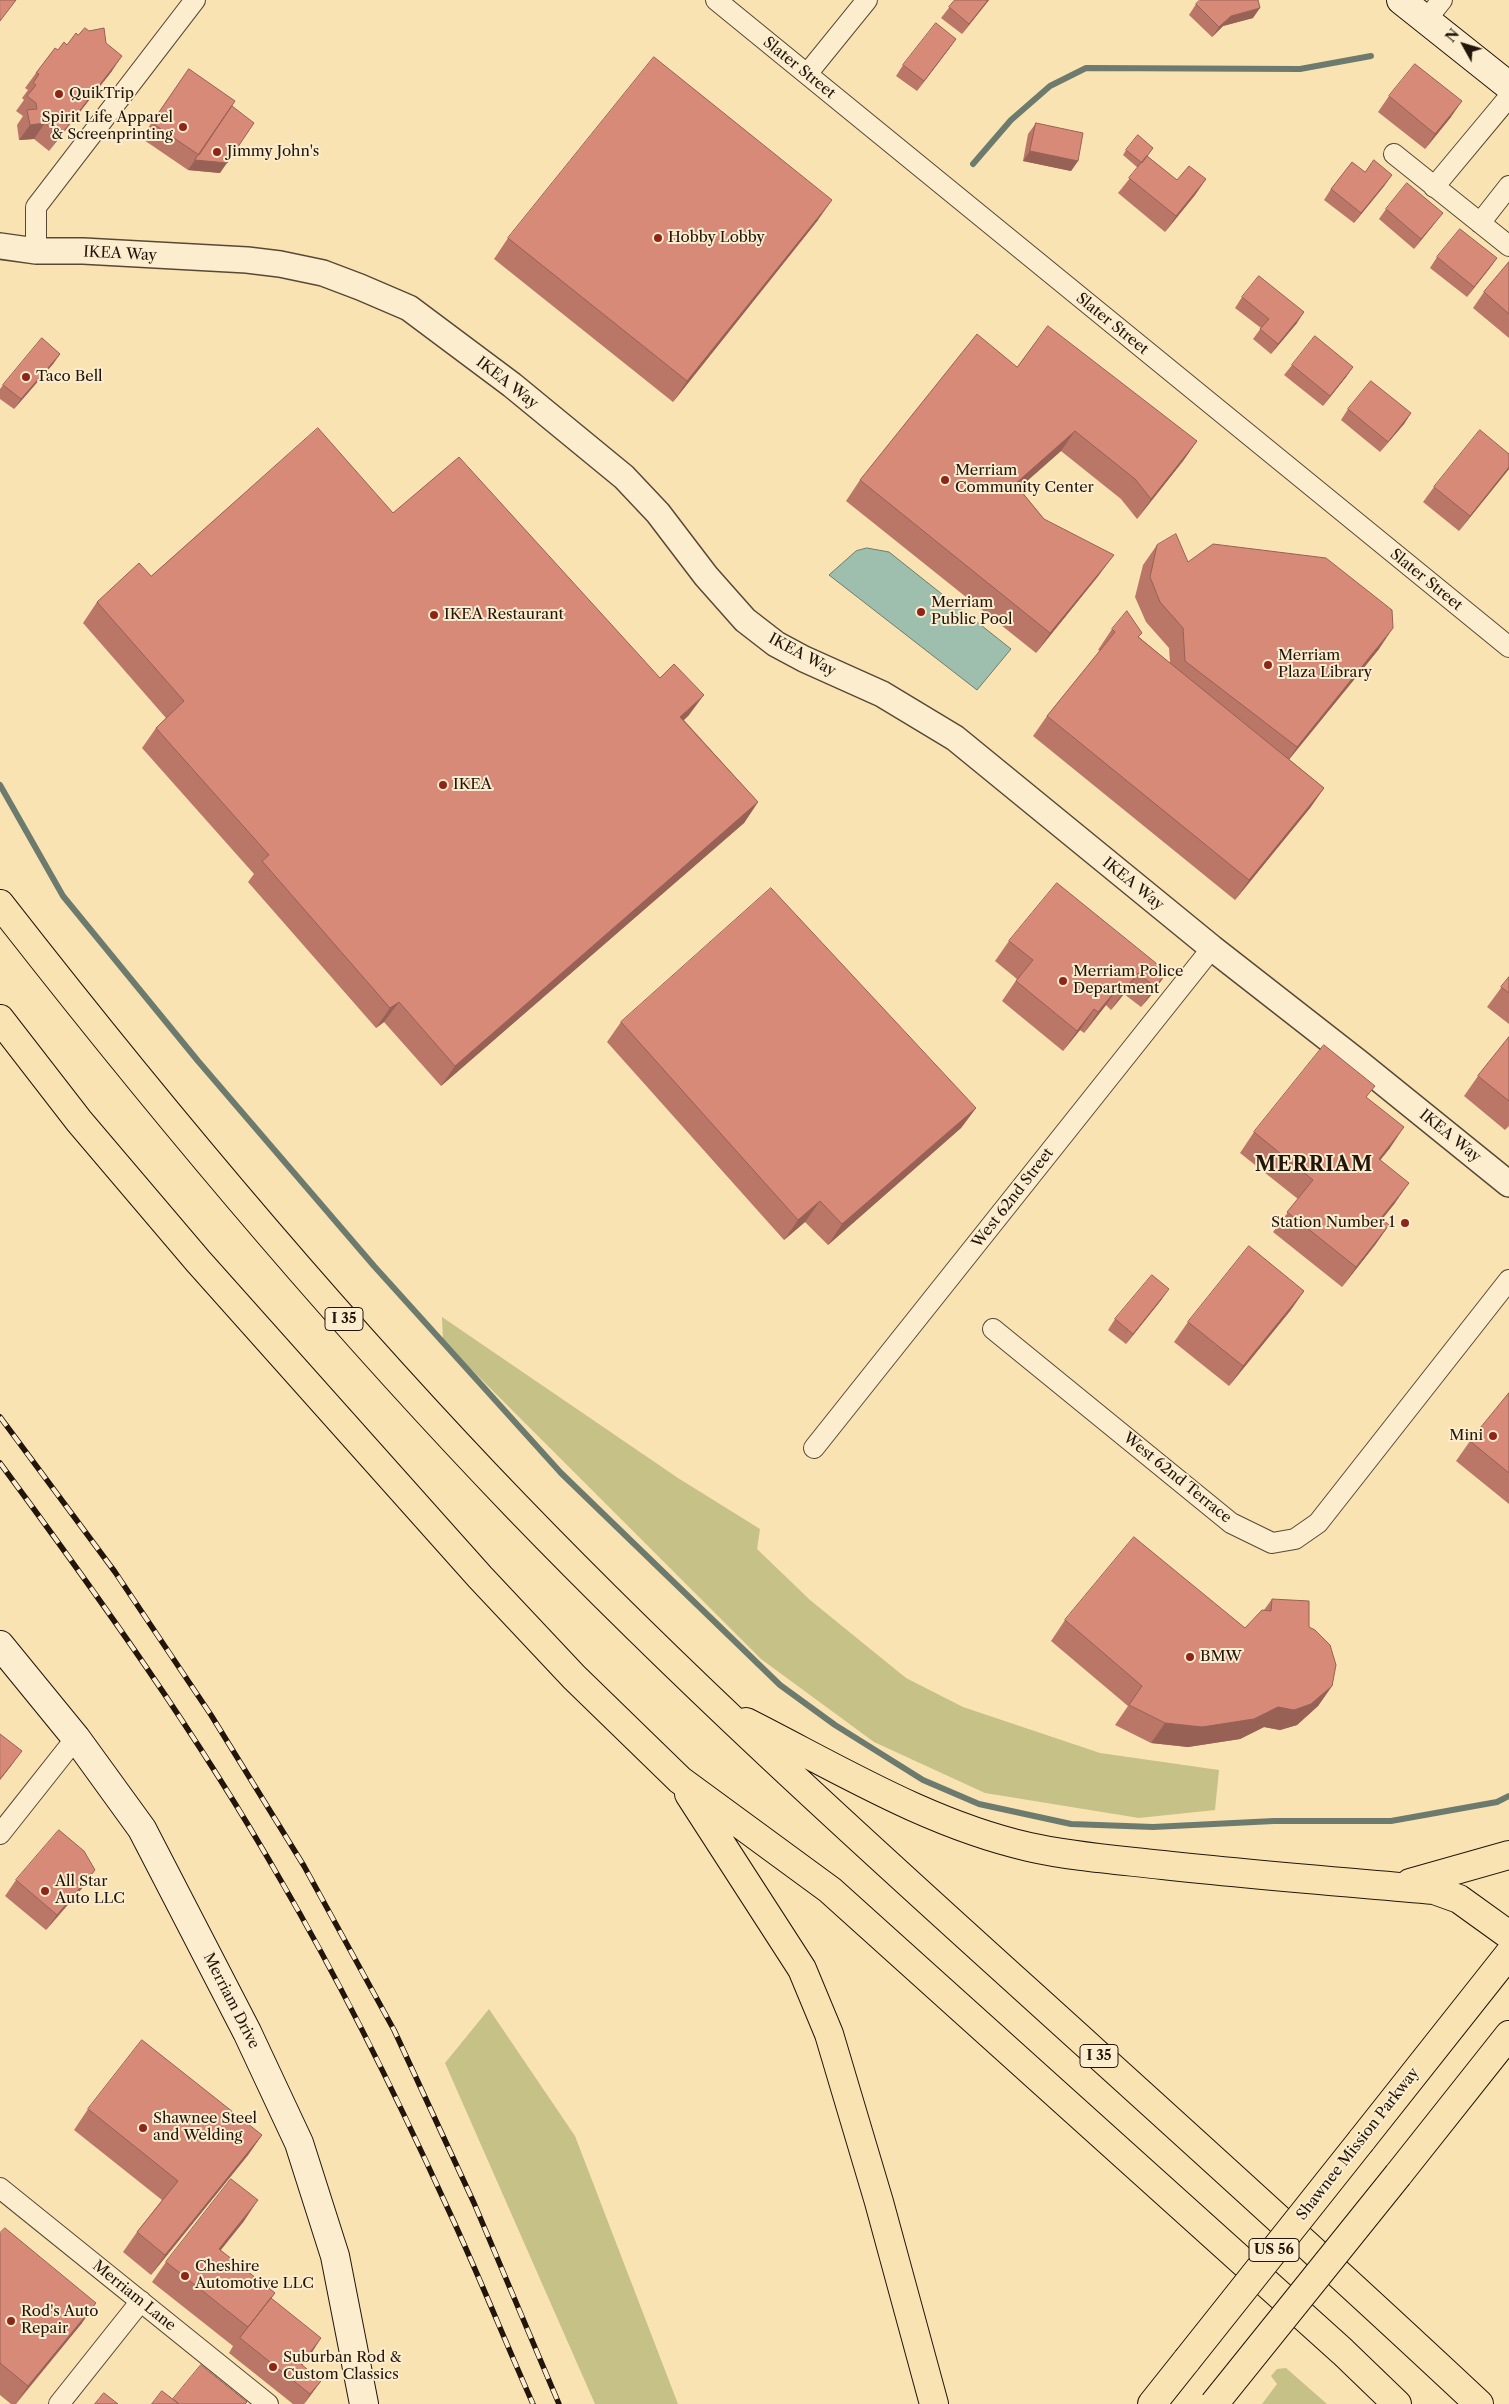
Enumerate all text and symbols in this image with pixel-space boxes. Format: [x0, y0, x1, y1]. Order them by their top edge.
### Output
north arrow [1439, 20, 1489, 70]
text: N [1442, 25, 1463, 46]
street label: Slater Street [759, 33, 839, 103]
place label: QuikTrip [69, 85, 134, 103]
marker: QuikTrip [53, 88, 65, 100]
place label: Spirit Life Apparel & Screenprinting [42, 109, 173, 144]
marker: Spirit Life Apparel & Screenprinting [177, 121, 189, 133]
place label: Jimmy John's [227, 143, 319, 161]
marker: Jimmy John's [211, 146, 223, 158]
place label: Hobby Lobby [668, 229, 765, 247]
marker: Hobby Lobby [652, 232, 664, 244]
street label: IKEA Way [83, 243, 157, 265]
street label: Slater Street [1072, 289, 1152, 359]
street label: IKEA Way [472, 353, 542, 413]
place label: Taco Bell [36, 368, 103, 386]
marker: Taco Bell [20, 371, 32, 383]
place label: Merriam Community Center [955, 462, 1094, 497]
marker: Merriam Community Center [939, 474, 951, 486]
street label: Slater Street [1386, 545, 1466, 615]
place label: Merriam Public Pool [931, 594, 1012, 629]
place label: IKEA Restaurant [444, 606, 564, 624]
marker: Merriam Public Pool [915, 606, 927, 618]
marker: IKEA Restaurant [428, 609, 440, 621]
street label: IKEA Way [765, 630, 839, 680]
place label: Merriam Plaza Library [1278, 647, 1372, 682]
marker: Merriam Plaza Library [1262, 659, 1274, 671]
place label: IKEA [453, 776, 492, 794]
marker: IKEA [437, 779, 449, 791]
street label: IKEA Way [1099, 854, 1167, 914]
place label: Merriam Police Department [1073, 963, 1183, 998]
marker: Merriam Police Department [1057, 975, 1069, 987]
street label: IKEA Way [1416, 1106, 1484, 1166]
street label: West 62nd Street [968, 1144, 1058, 1252]
district label: MERRIAM [1254, 1153, 1374, 1177]
place label: Station Number 1 [1271, 1214, 1395, 1232]
marker: Station Number 1 [1399, 1217, 1411, 1229]
road number: I 35 [325, 1308, 363, 1330]
place label: Mini [1449, 1427, 1483, 1445]
street label: West 62nd Terrace [1119, 1429, 1235, 1527]
marker: Mini [1487, 1430, 1499, 1442]
place label: BMW [1200, 1648, 1242, 1666]
marker: BMW [1184, 1651, 1196, 1663]
place label: All Star Auto LLC [55, 1873, 125, 1908]
marker: All Star Auto LLC [39, 1885, 51, 1897]
street label: Merriam Drive [199, 1950, 263, 2052]
road number: I 35 [1080, 2044, 1118, 2068]
street label: Shawnee Mission Parkway [1293, 2064, 1423, 2224]
place label: Shawnee Steel and Welding [153, 2110, 257, 2145]
marker: Shawnee Steel and Welding [137, 2122, 149, 2134]
road number: US 56 [1249, 2238, 1299, 2262]
street label: Merriam Lane [89, 2257, 179, 2335]
place label: Cheshire Automotive LLC [195, 2258, 314, 2293]
marker: Cheshire Automotive LLC [179, 2270, 191, 2282]
place label: Rod's Auto Repair [21, 2303, 98, 2338]
marker: Rod's Auto Repair [5, 2315, 17, 2327]
place label: Suburban Rod & Custom Classics [283, 2349, 401, 2384]
marker: Suburban Rod & Custom Classics [267, 2361, 279, 2373]

